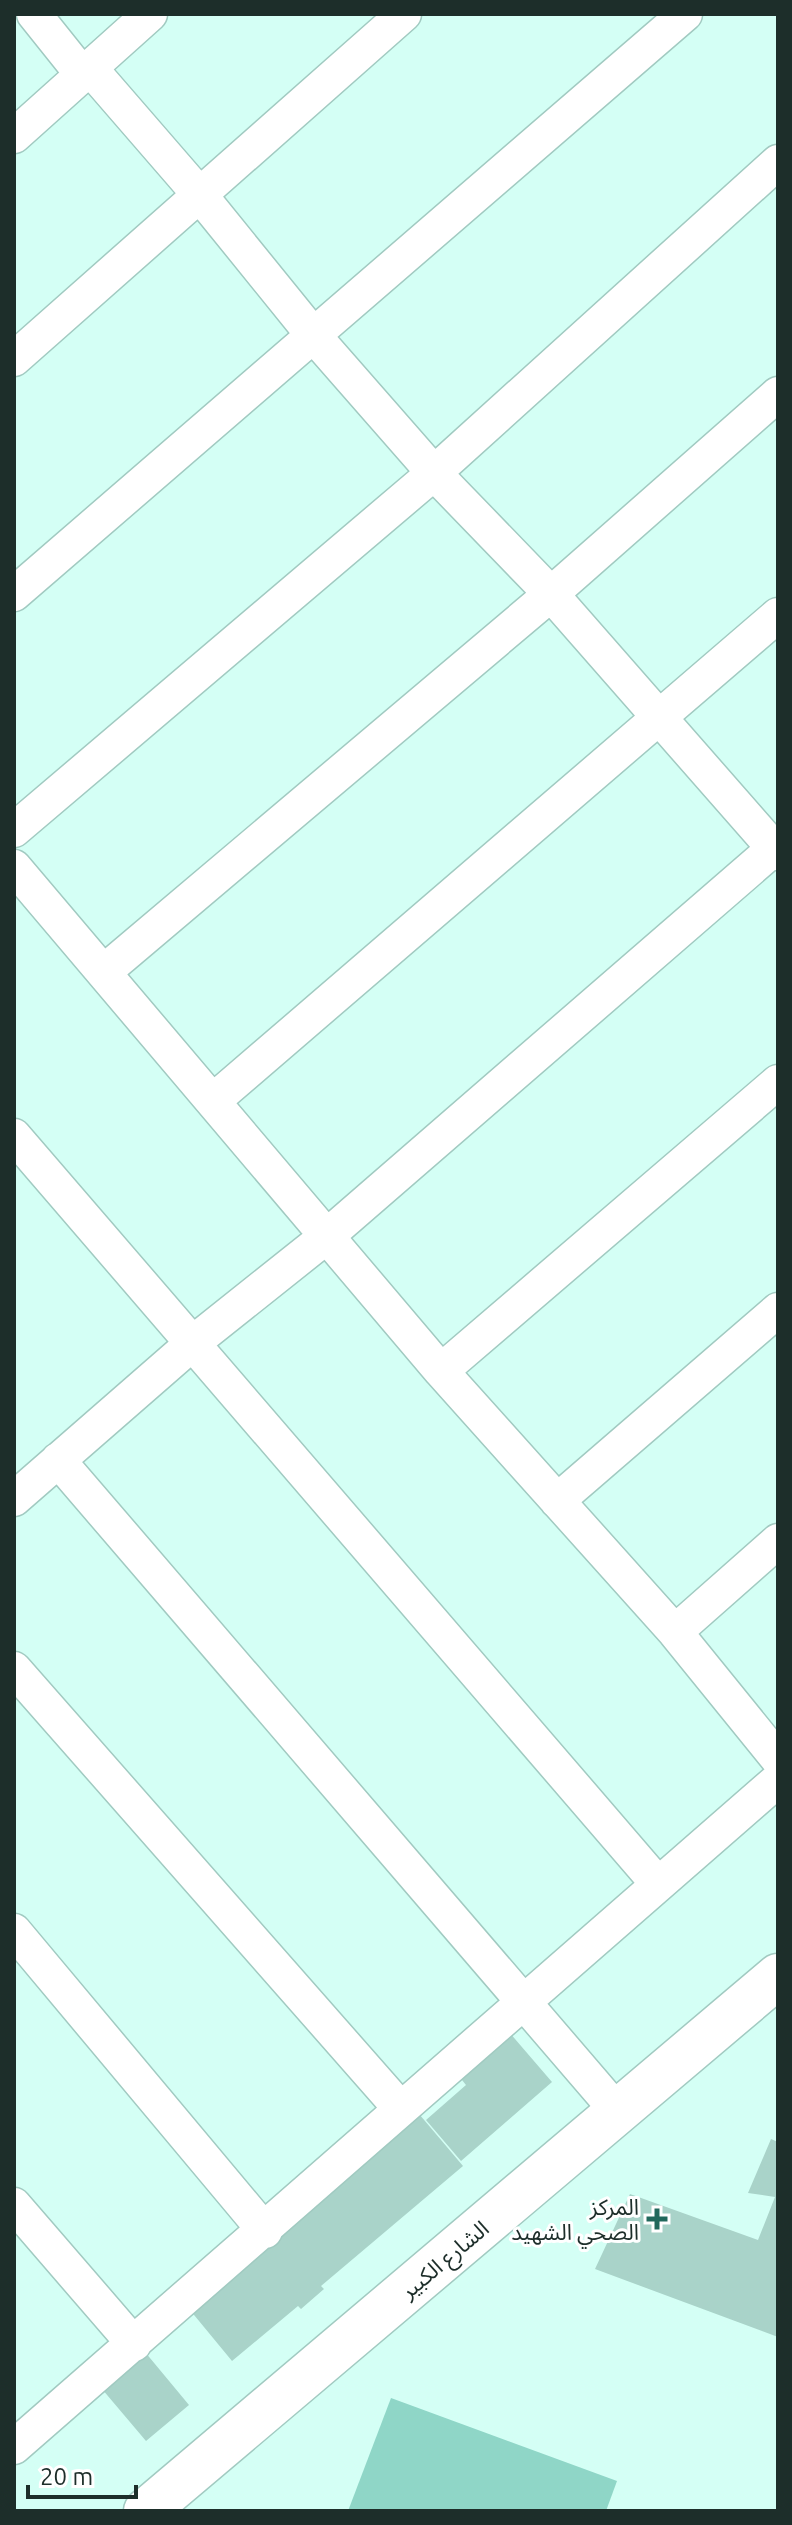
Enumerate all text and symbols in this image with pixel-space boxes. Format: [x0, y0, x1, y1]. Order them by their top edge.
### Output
place label: المركز الصحي الشهيد [511, 2194, 639, 2249]
marker: المركز الصحي الشهيد [646, 2208, 668, 2230]
street label: الشارع الكبير [394, 2215, 496, 2307]
scale bar [28, 2449, 136, 2499]
text: 20 m [40, 2463, 93, 2490]

